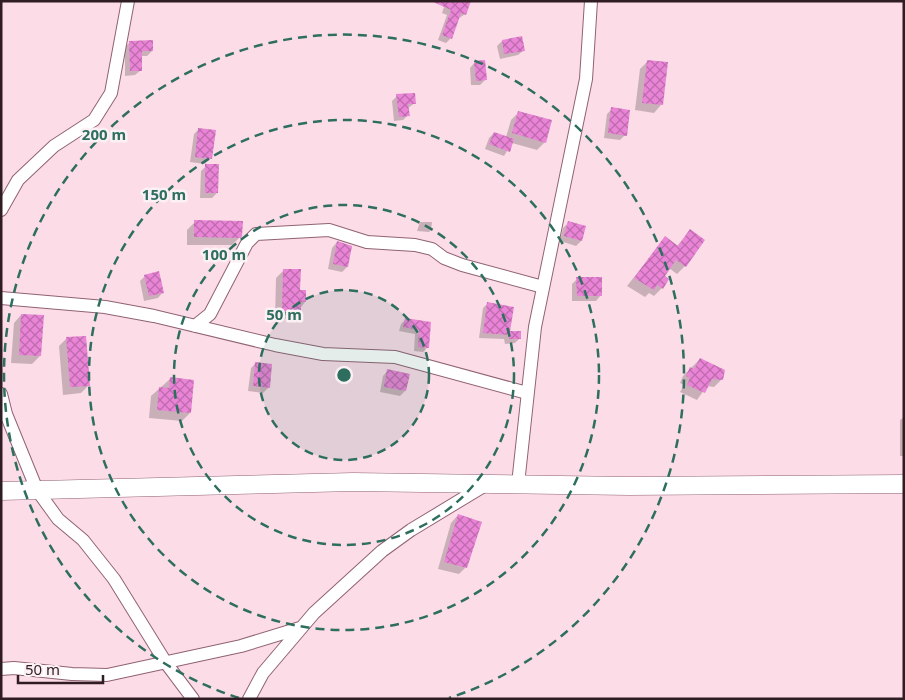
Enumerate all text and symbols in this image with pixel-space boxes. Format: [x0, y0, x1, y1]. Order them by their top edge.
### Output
text: 200 m [82, 124, 126, 144]
text: 150 m [142, 184, 186, 204]
text: 100 m [202, 244, 246, 264]
text: 50 m [266, 304, 302, 324]
centre of rings [335, 366, 353, 384]
scale bar [18, 652, 102, 684]
text: 50 m [25, 659, 60, 679]

